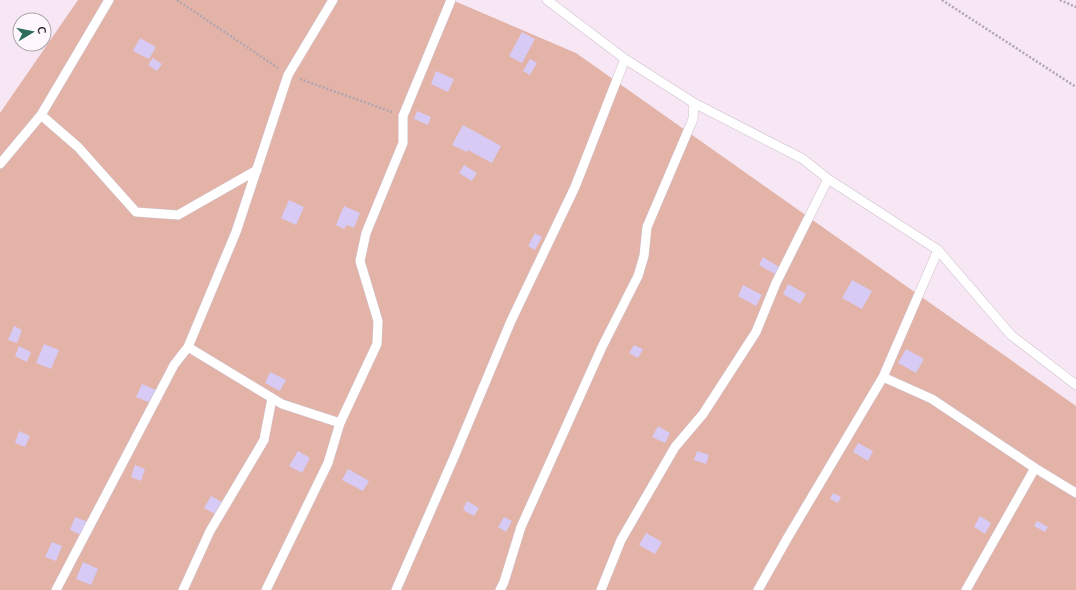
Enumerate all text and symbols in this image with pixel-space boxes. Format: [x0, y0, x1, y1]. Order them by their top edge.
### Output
north arrow [12, 12, 52, 52]
text: С [35, 25, 49, 36]

